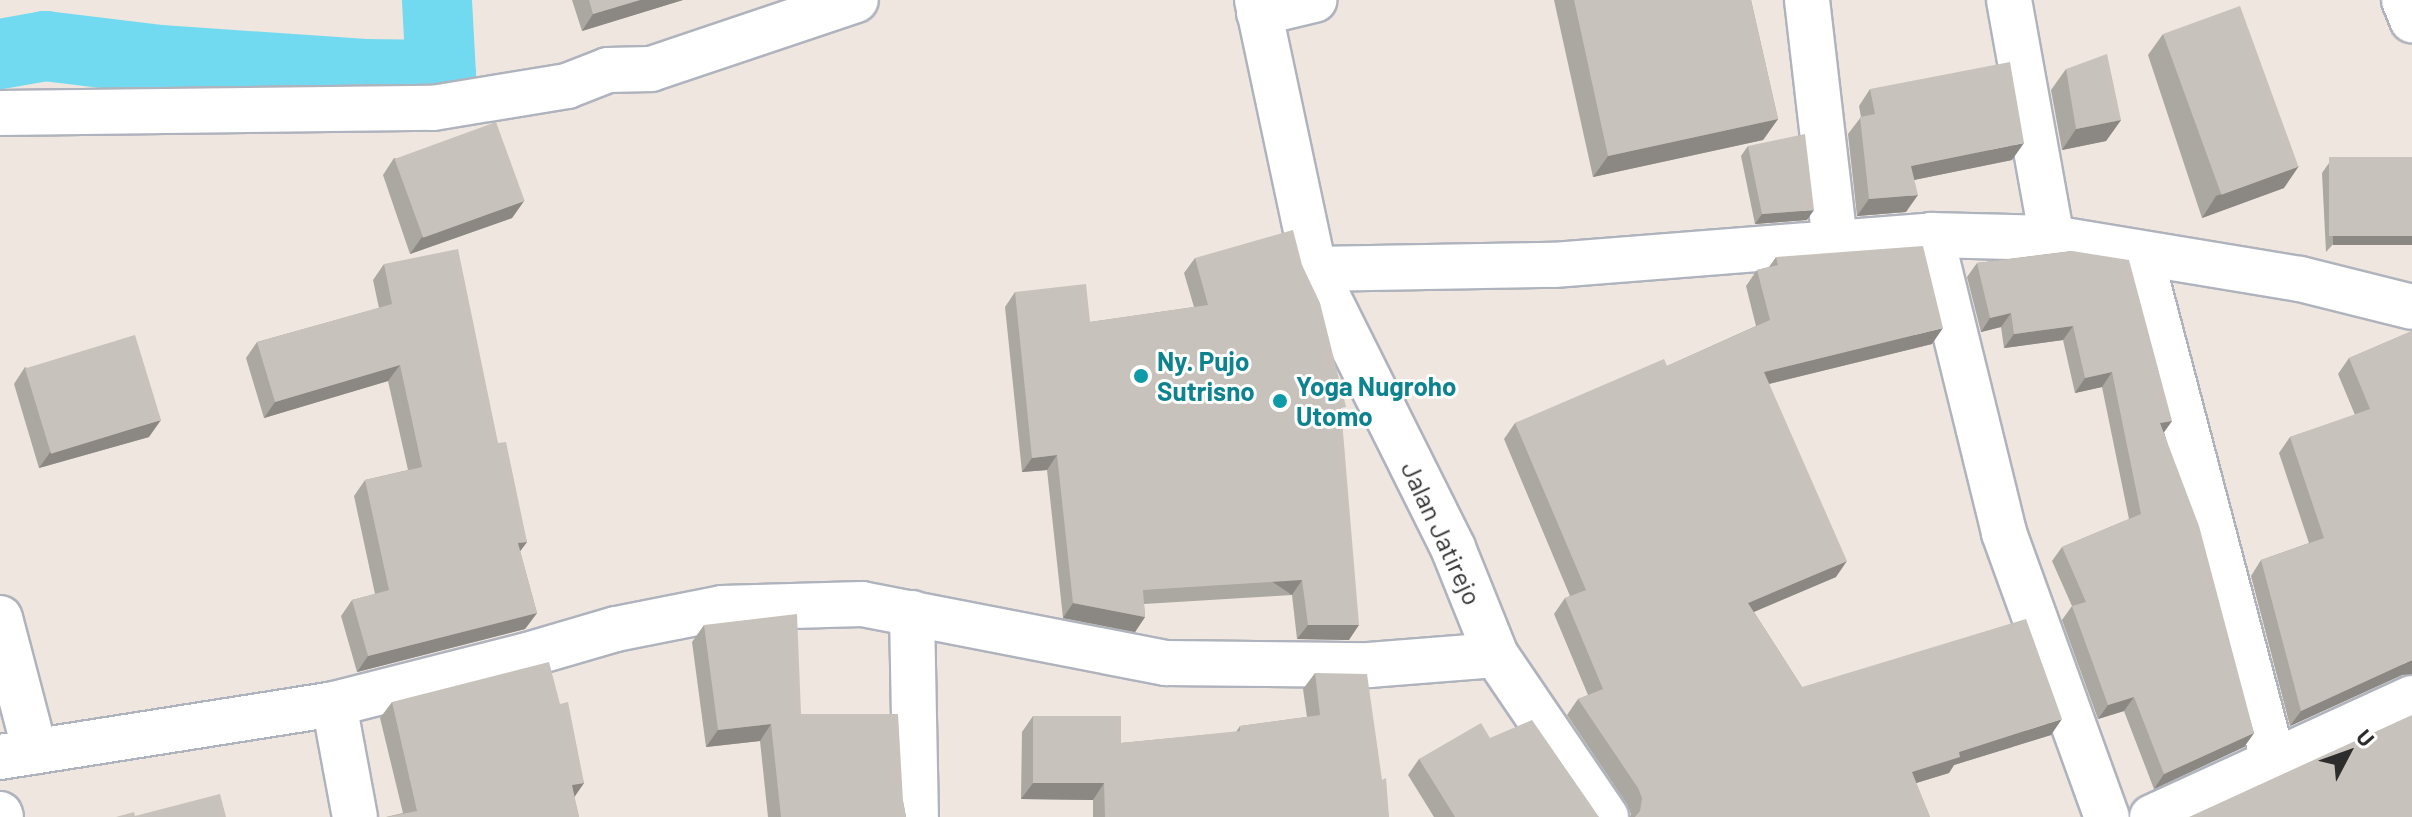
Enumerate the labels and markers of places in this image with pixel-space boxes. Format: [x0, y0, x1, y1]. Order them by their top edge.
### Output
place label: Ny. Pujo Sutrisno [1157, 345, 1255, 406]
marker: Ny. Pujo Sutrisno [1132, 367, 1150, 385]
place label: Yoga Nugroho Utomo [1296, 370, 1456, 432]
marker: Yoga Nugroho Utomo [1271, 392, 1289, 410]

